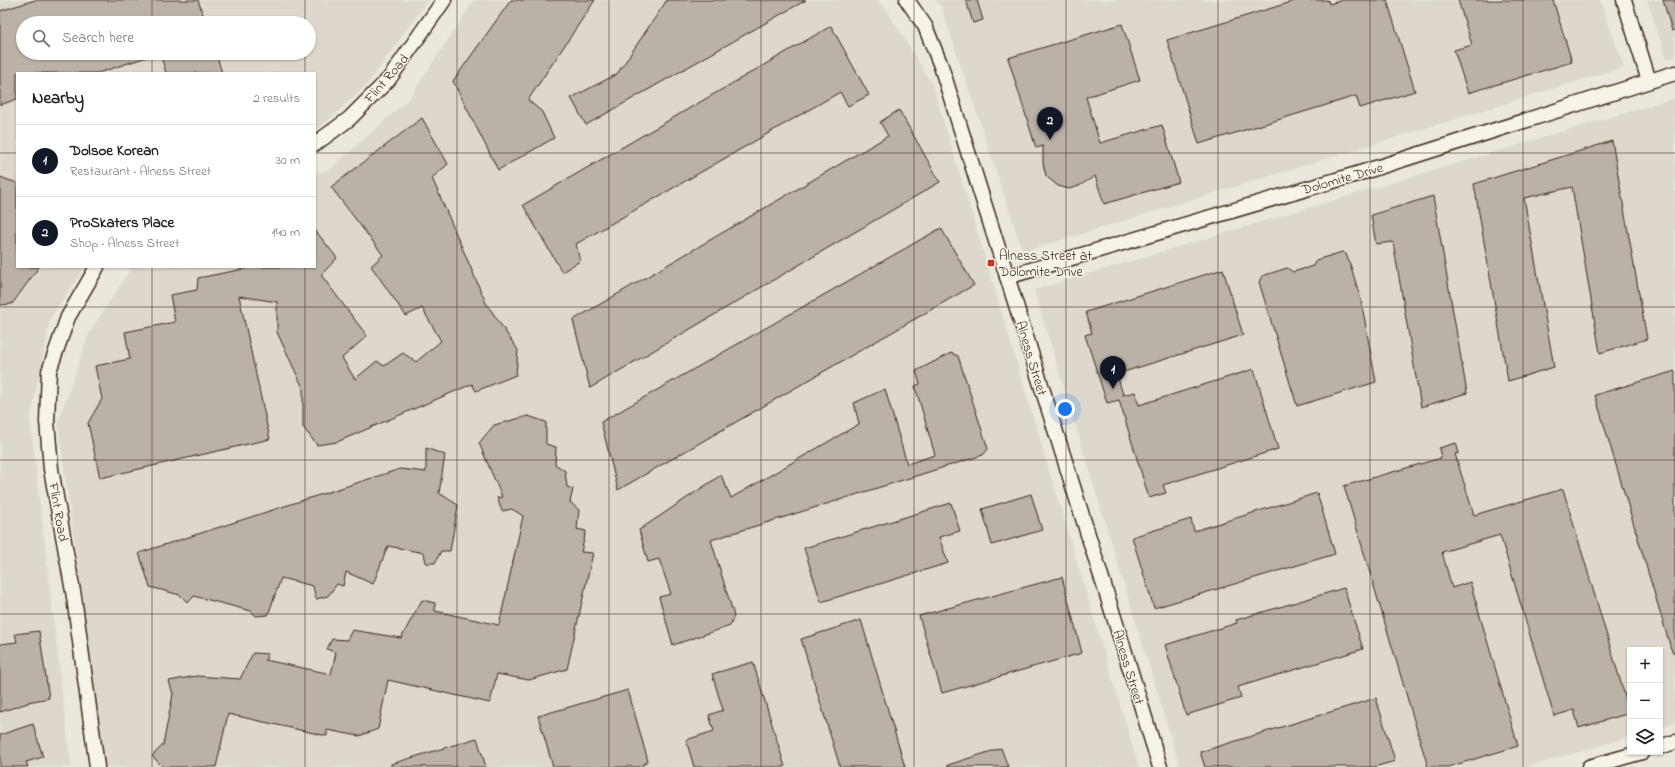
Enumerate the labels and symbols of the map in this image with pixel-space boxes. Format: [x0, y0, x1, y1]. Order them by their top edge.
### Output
street label: Flint Road [359, 50, 415, 109]
pin: 2 [1037, 107, 1063, 140]
street label: Dolomite Drive [1298, 158, 1386, 201]
place label: Alness Street at Dolomite Drive [998, 246, 1092, 283]
marker: Alness Street at Dolomite Drive [986, 258, 996, 268]
street label: Alness Street [1009, 318, 1052, 399]
pin: 1 [1100, 356, 1126, 389]
your location [1055, 399, 1075, 419]
street label: Flint Road [42, 480, 73, 544]
street label: Alness Street [1106, 627, 1149, 708]

